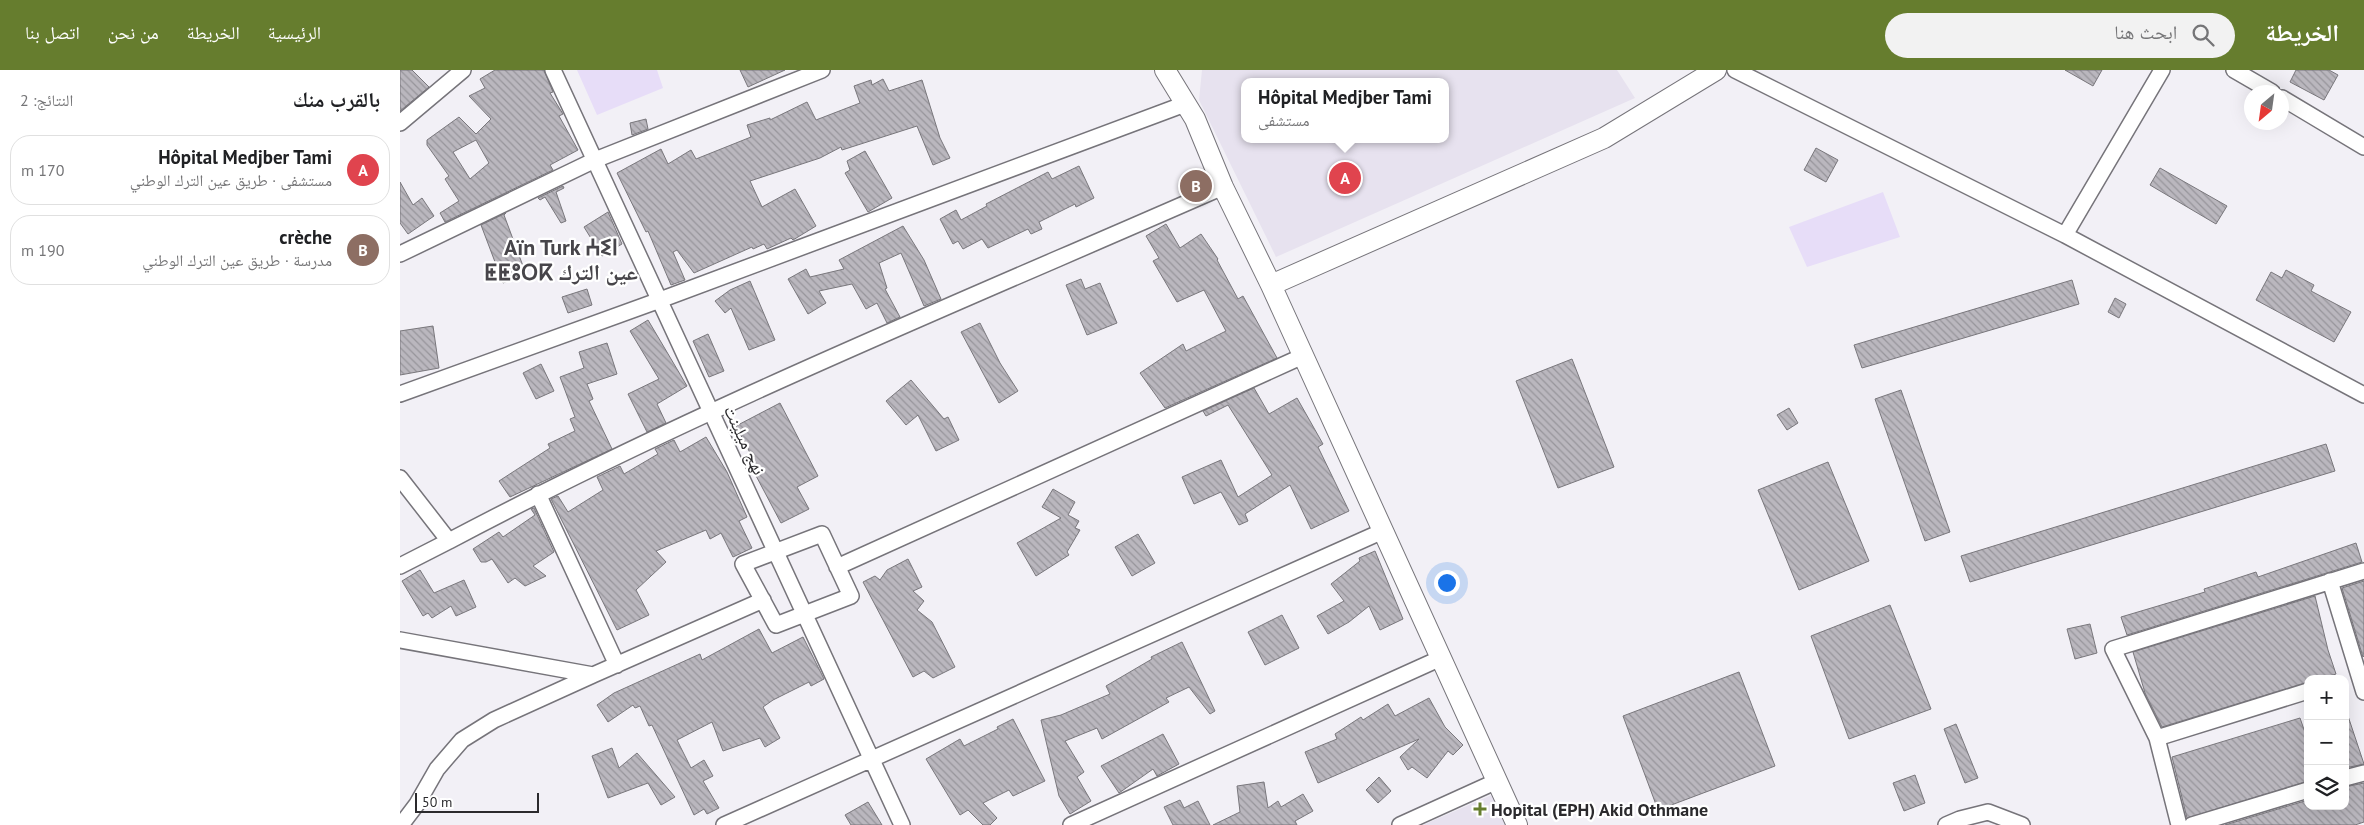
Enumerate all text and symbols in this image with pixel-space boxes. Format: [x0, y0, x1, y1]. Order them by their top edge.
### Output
search box [1885, 13, 2235, 58]
text: الخريطة [2265, 17, 2339, 48]
text: ابحث هنا [2114, 20, 2177, 44]
text: اتصل بنا [25, 21, 80, 44]
text: من نحن [108, 21, 159, 44]
text: الخريطة [187, 21, 240, 44]
text: الرئيسية [268, 21, 321, 44]
icon: search [2189, 21, 2217, 49]
popup [1241, 78, 1449, 143]
text: Hôpital Medjber Tami [1258, 85, 1432, 109]
north arrow [2244, 85, 2289, 130]
text: بالقرب منك [293, 86, 380, 113]
text: النتائج: 2 [20, 90, 73, 110]
text: مستشفى [1258, 110, 1310, 130]
text: Hôpital Medjber Tami [158, 145, 332, 169]
pin: A [1329, 159, 1361, 197]
text: 170 m [21, 160, 64, 180]
text: A [358, 160, 368, 180]
pin: B [1180, 167, 1212, 205]
text: مستشفى · طريق عين الترك الوطني [130, 170, 332, 190]
text: crèche [279, 225, 332, 249]
district label: Aïn Turk ⵄⵉⵏ ⵟⵟⵓⵔⴽ عين الترك [484, 233, 638, 286]
text: 190 m [21, 240, 64, 260]
text: B [358, 240, 368, 260]
text: مدرسة · طريق عين الترك الوطني [142, 250, 332, 270]
street label: نهج ميلينت [718, 402, 771, 479]
your location [1434, 570, 1460, 596]
map controls [2304, 675, 2349, 810]
button: + [2304, 675, 2349, 720]
button: − [2304, 720, 2349, 765]
button: layers [2304, 765, 2349, 810]
scale bar [415, 790, 539, 813]
text: 50 m [422, 793, 452, 811]
place label: Hopital (EPH) Akid Othmane [1491, 798, 1708, 821]
marker: Hopital (EPH) Akid Othmane [1473, 802, 1487, 816]

